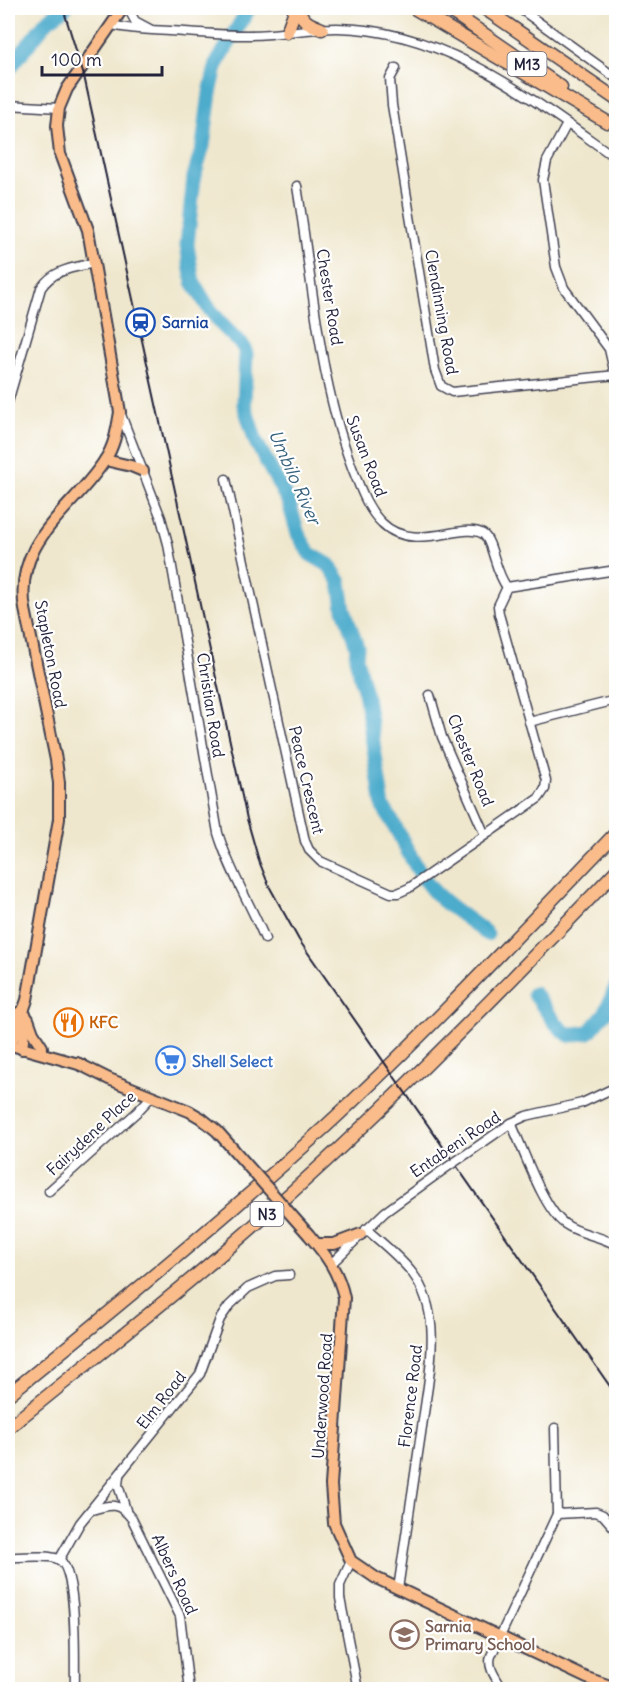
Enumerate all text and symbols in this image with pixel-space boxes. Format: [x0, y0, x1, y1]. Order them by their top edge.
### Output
scale bar [42, 39, 162, 77]
text: 100 m [51, 48, 102, 71]
road number: M13 [508, 52, 546, 76]
street label: Chester Road [313, 247, 347, 347]
street label: Clendinning Road [421, 248, 463, 376]
station icon: Sarnia [125, 306, 157, 338]
place label: Sarnia [162, 312, 209, 332]
street label: Susan Road [342, 413, 392, 499]
water label: Umbilo River [264, 426, 327, 530]
street label: Stapleton Road [31, 598, 71, 710]
street label: Christian Road [193, 651, 229, 759]
street label: Chester Road [443, 711, 499, 809]
street label: Peace Crescent [285, 724, 329, 837]
restaurant icon: KFC [52, 1006, 84, 1038]
place label: KFC [89, 1012, 119, 1032]
supermarket icon: Shell Select [155, 1045, 187, 1077]
place label: Shell Select [192, 1051, 274, 1071]
street label: Fairydene Place [42, 1086, 140, 1180]
street label: Entabeni Road [406, 1106, 504, 1182]
road number: N3 [250, 1202, 284, 1226]
street label: Underwood Road [308, 1333, 336, 1459]
street label: Florence Road [394, 1343, 426, 1449]
street label: Elm Road [132, 1367, 190, 1433]
street label: Albers Road [148, 1531, 202, 1617]
place label: Sarnia Primary School [425, 1616, 535, 1655]
school or university icon: Sarnia Primary School [388, 1619, 420, 1651]

